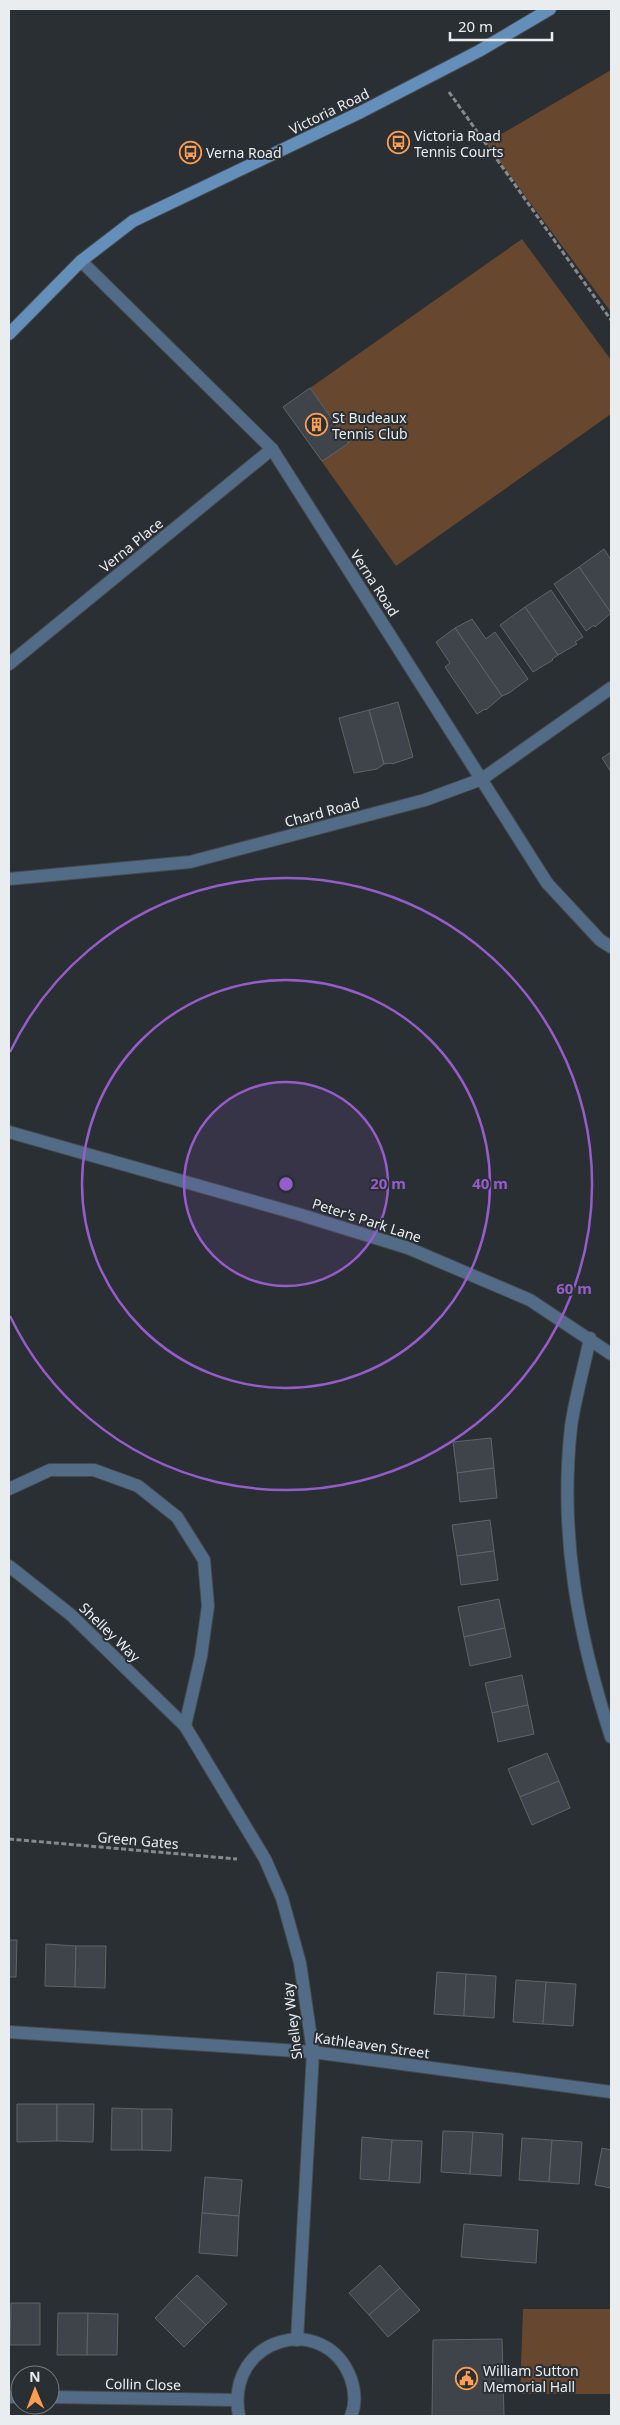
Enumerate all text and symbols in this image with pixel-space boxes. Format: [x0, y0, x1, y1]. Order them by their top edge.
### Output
scale bar [450, 10, 552, 42]
text: 20 m [458, 16, 493, 36]
street label: Victoria Road [286, 83, 372, 139]
place label: Victoria Road Tennis Courts [414, 126, 504, 161]
bus stop icon: Victoria Road Tennis Courts [386, 131, 410, 155]
bus stop icon: Verna Road [178, 140, 202, 164]
place label: Verna Road [206, 143, 282, 162]
place label: St Budeaux Tennis Club [332, 408, 408, 443]
building icon: St Budeaux Tennis Club [304, 413, 328, 437]
street label: Verna Place [95, 513, 167, 576]
street label: Verna Road [346, 546, 404, 620]
street label: Chard Road [282, 793, 362, 831]
text: 20 m [370, 1173, 406, 1193]
text: 40 m [472, 1173, 508, 1193]
centre of rings [277, 1175, 295, 1193]
street label: Peter's Park Lane [310, 1193, 424, 1247]
text: 60 m [556, 1278, 592, 1298]
street label: Shelley Way [75, 1598, 145, 1666]
street label: Green Gates [97, 1827, 180, 1853]
street label: Shelley Way [278, 1980, 306, 2061]
street label: Kathleaven Street [313, 2028, 431, 2062]
place label: William Sutton Memorial Hall [483, 2361, 579, 2396]
north arrow [10, 2365, 60, 2415]
public building icon: William Sutton Memorial Hall [455, 2366, 479, 2390]
text: N [29, 2367, 41, 2386]
street label: Collin Close [105, 2374, 181, 2394]

